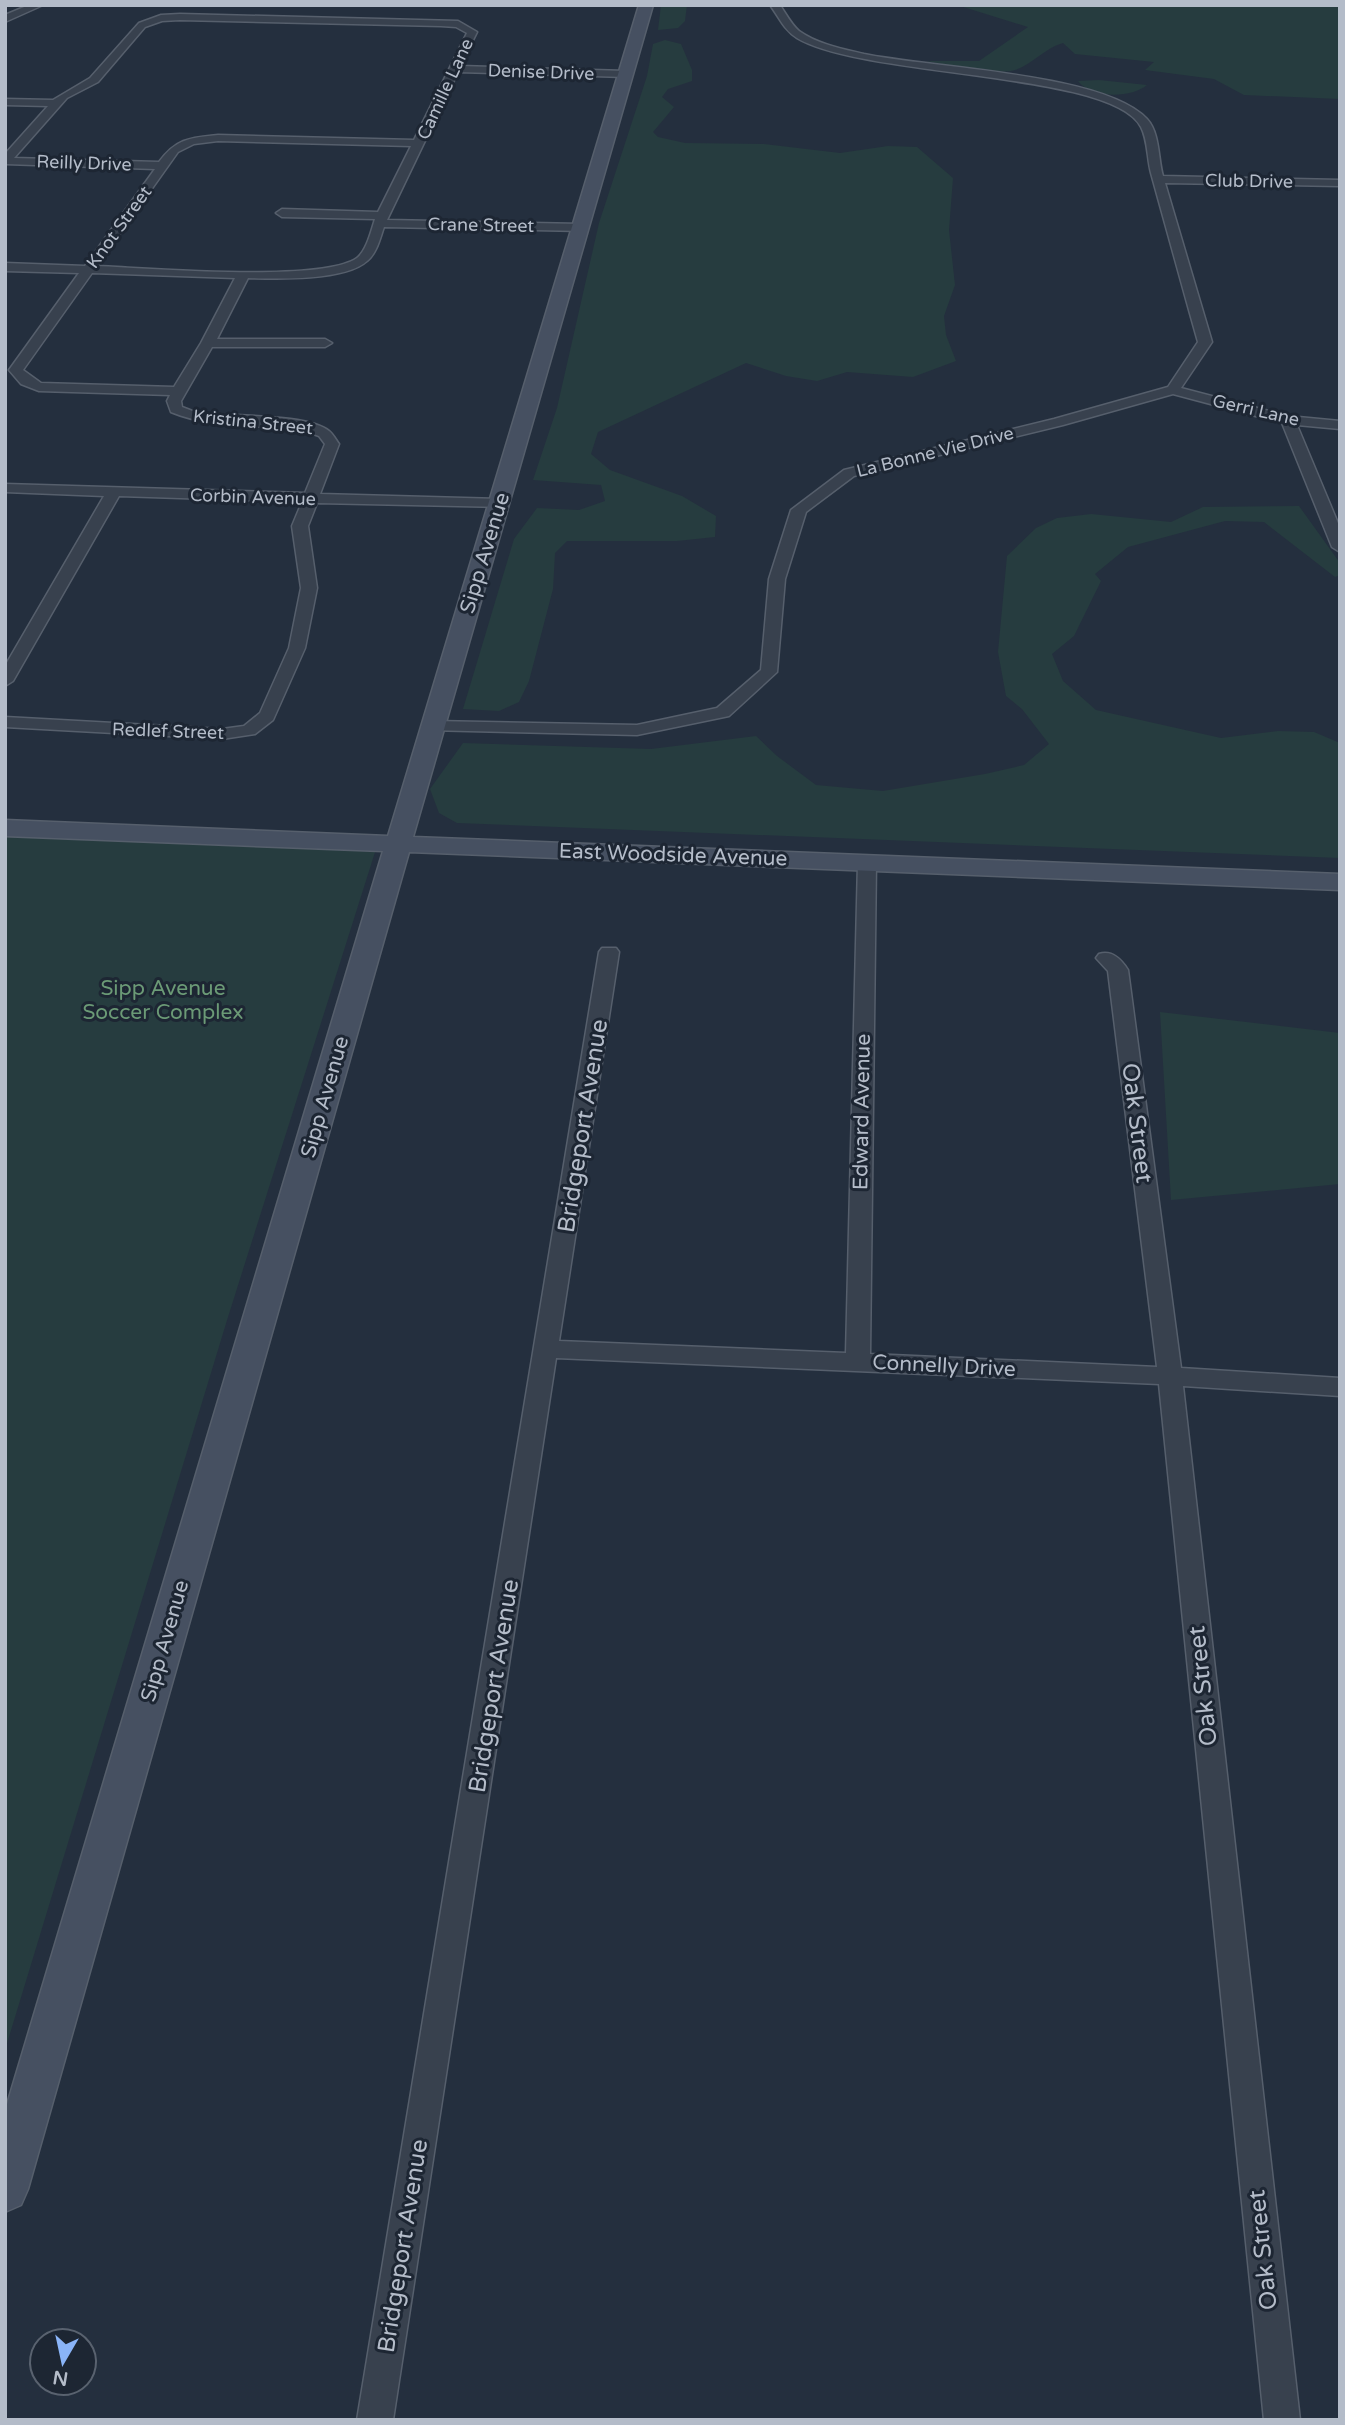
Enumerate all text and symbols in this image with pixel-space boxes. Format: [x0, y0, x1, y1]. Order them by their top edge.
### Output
street label: Camille Lane [412, 35, 478, 143]
street label: Denise Drive [487, 59, 595, 85]
street label: Reilly Drive [36, 150, 132, 176]
street label: Club Drive [1205, 169, 1293, 193]
street label: Knot Street [82, 181, 156, 273]
street label: Crane Street [427, 213, 535, 237]
street label: Gerri Lane [1210, 389, 1302, 431]
street label: Kristina Street [192, 405, 314, 439]
street label: La Bonne Vie Drive [854, 422, 1016, 482]
street label: Corbin Avenue [190, 484, 316, 510]
street label: Sipp Avenue [455, 489, 515, 616]
street label: Redlef Street [112, 718, 224, 744]
street label: East Woodside Avenue [558, 839, 788, 871]
park label: Sipp Avenue Soccer Complex [82, 976, 244, 1025]
street label: Bridgeport Avenue [552, 1017, 614, 1235]
street label: Sipp Avenue [296, 1033, 354, 1161]
street label: Edward Avenue [848, 1034, 876, 1190]
street label: Oak Street [1115, 1061, 1159, 1185]
street label: Connelly Drive [872, 1350, 1016, 1382]
street label: Sipp Avenue [136, 1577, 194, 1705]
street label: Bridgeport Avenue [463, 1577, 525, 1795]
street label: Oak Street [1182, 1624, 1224, 1748]
street label: Bridgeport Avenue [372, 2137, 434, 2355]
street label: Oak Street [1242, 2188, 1284, 2312]
north arrow [28, 2327, 98, 2397]
text: N [51, 2366, 70, 2390]

